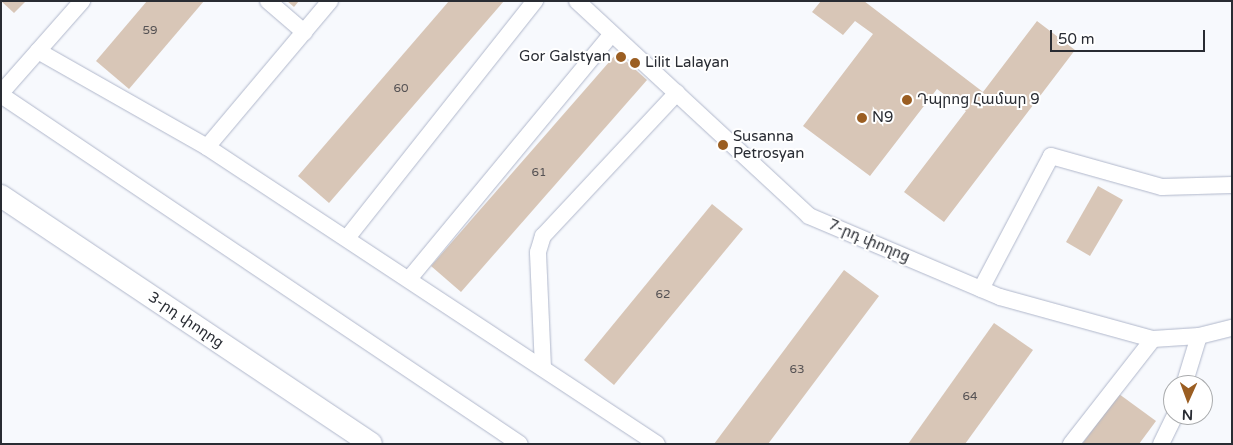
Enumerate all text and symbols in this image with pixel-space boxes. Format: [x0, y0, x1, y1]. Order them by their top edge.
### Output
scale bar [1053, 20, 1208, 52]
house number: 59 [142, 24, 158, 38]
text: 50 m [1058, 30, 1095, 48]
place label: Gor Galstyan [519, 48, 611, 66]
marker: Gor Galstyan [615, 51, 627, 63]
place label: Lilit Lalayan [645, 54, 729, 72]
marker: Lilit Lalayan [629, 57, 641, 69]
house number: 60 [393, 82, 409, 96]
place label: Դպրոց Համար 9 [917, 91, 1040, 109]
marker: Դպրոց Համար 9 [901, 94, 913, 106]
place label: N9 [872, 109, 893, 127]
marker: N9 [856, 112, 868, 124]
place label: Susanna Petrosyan [733, 127, 804, 162]
marker: Susanna Petrosyan [717, 139, 729, 151]
house number: 61 [531, 166, 547, 180]
street label: 7-րդ փողոց [825, 216, 913, 266]
street label: 3-րդ փողոց [145, 288, 227, 352]
house number: 62 [655, 288, 671, 302]
house number: 63 [789, 363, 805, 377]
north arrow [1163, 375, 1213, 425]
house number: 64 [962, 390, 978, 404]
text: N [1182, 406, 1193, 423]

